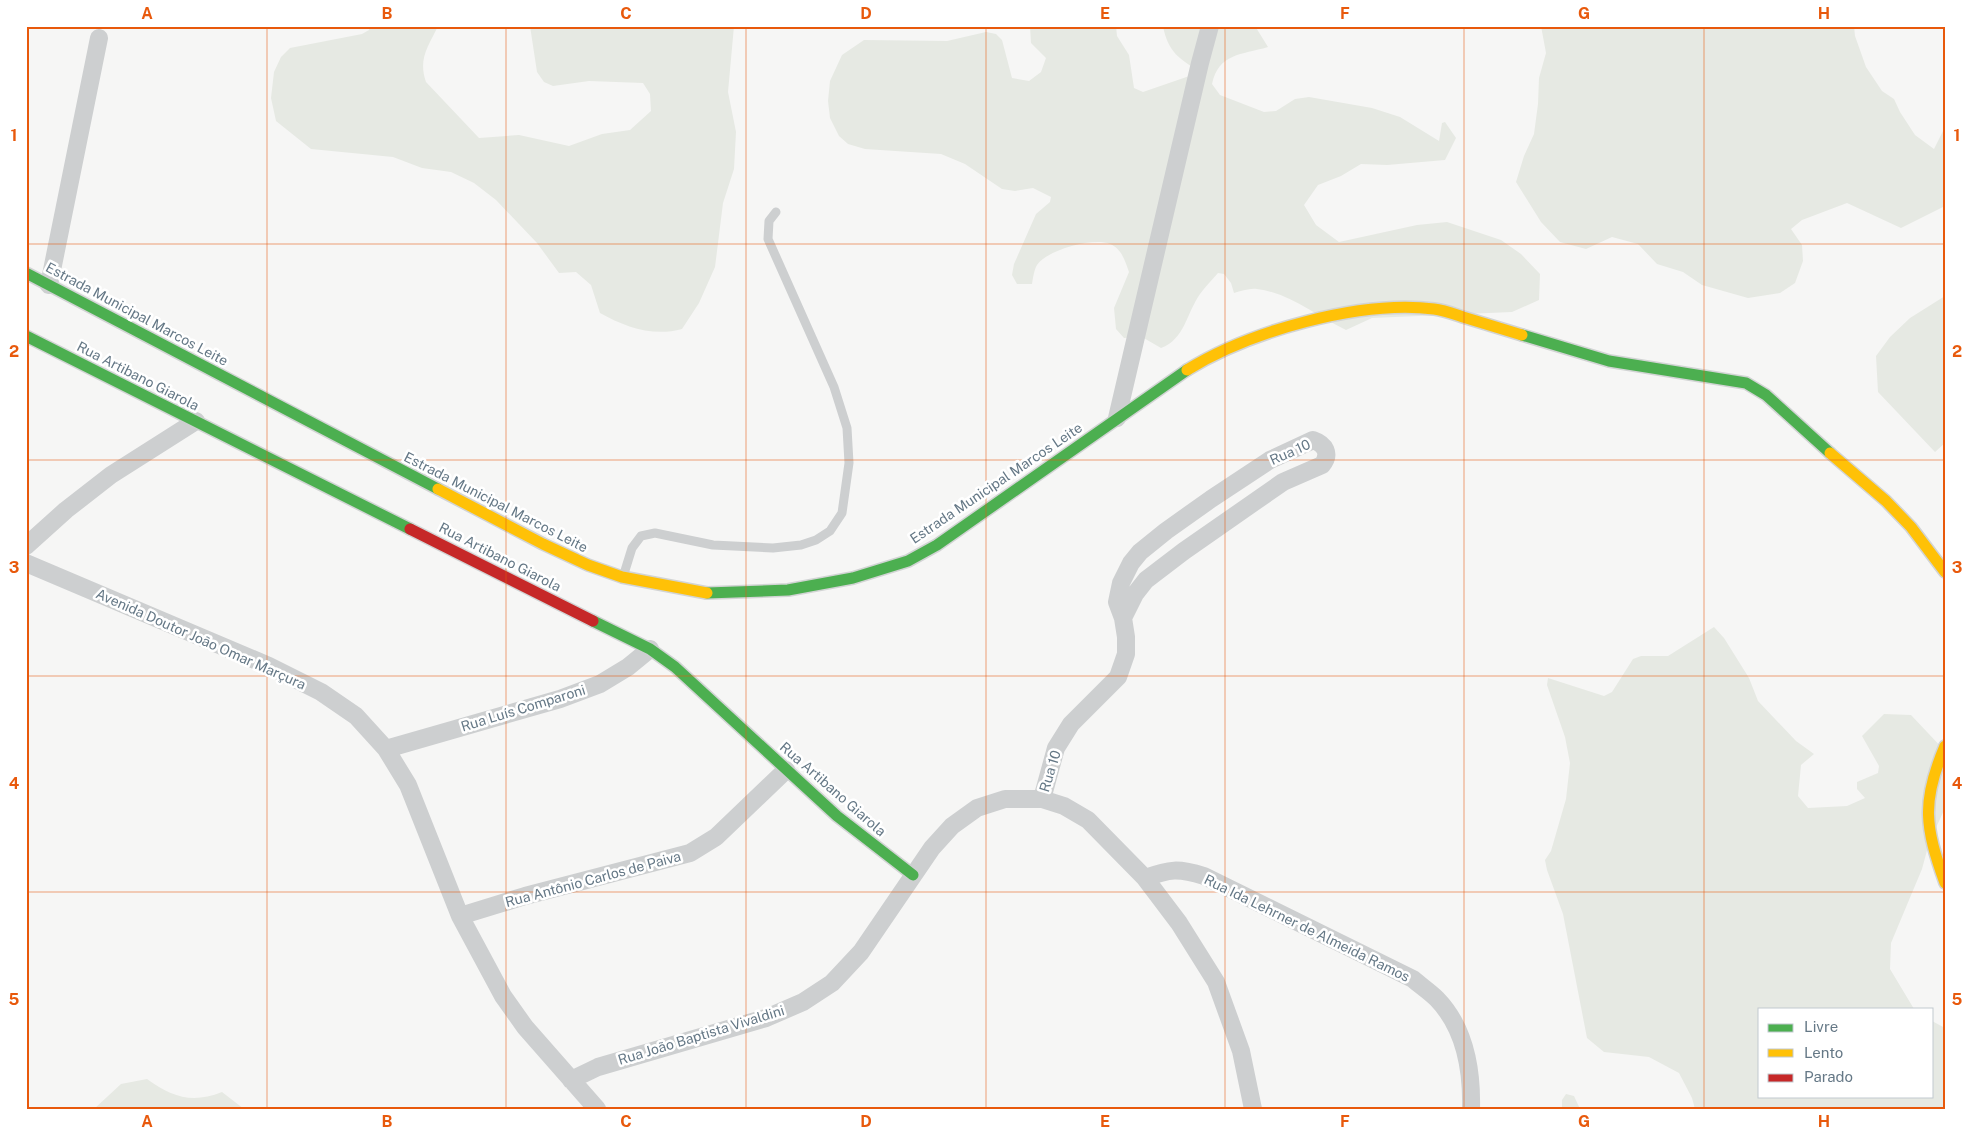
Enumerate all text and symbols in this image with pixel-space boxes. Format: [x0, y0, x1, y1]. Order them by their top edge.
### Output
text: A [141, 4, 153, 23]
text: B [382, 4, 393, 23]
text: C [620, 4, 632, 23]
text: D [860, 4, 872, 23]
text: E [1100, 4, 1110, 23]
text: F [1340, 4, 1350, 23]
text: G [1578, 4, 1590, 23]
text: H [1818, 4, 1830, 23]
text: 1 [11, 126, 17, 145]
text: 1 [1954, 126, 1960, 145]
street label: Estrada Municipal Marcos Leite [43, 259, 231, 369]
street label: Rua Artibano Giarola [74, 338, 202, 414]
text: 2 [9, 342, 19, 361]
text: 2 [1952, 342, 1962, 361]
street label: Estrada Municipal Marcos Leite [907, 419, 1085, 547]
street label: Rua 10 [1267, 436, 1313, 468]
street label: Estrada Municipal Marcos Leite [401, 449, 591, 555]
street label: Rua Artibano Giarola [436, 519, 564, 595]
text: 3 [9, 558, 19, 577]
text: 3 [1952, 558, 1962, 577]
street label: Avenida Doutor João Omar Marçura [94, 585, 308, 693]
street label: Rua Luís Comparoni [459, 681, 587, 735]
street label: Rua Artibano Giarola [777, 739, 889, 839]
street label: Rua 10 [1036, 748, 1064, 794]
text: 4 [9, 774, 20, 793]
text: 4 [1952, 774, 1963, 793]
street label: Rua Antônio Carlos de Paiva [503, 848, 683, 910]
street label: Rua Ida Lehrner de Almeida Ramos [1202, 871, 1412, 985]
text: 5 [9, 990, 20, 1009]
text: 5 [1952, 990, 1963, 1009]
street label: Rua João Baptista Vivaldini [616, 1002, 786, 1068]
legend [1758, 1008, 1934, 1098]
text: Livre [1804, 1018, 1838, 1035]
text: Lento [1804, 1044, 1843, 1061]
text: Parado [1804, 1068, 1853, 1085]
text: A [141, 1112, 153, 1131]
text: B [382, 1112, 393, 1131]
text: C [620, 1112, 632, 1131]
text: D [860, 1112, 872, 1131]
text: E [1100, 1112, 1110, 1131]
text: F [1340, 1112, 1350, 1131]
text: G [1578, 1112, 1590, 1131]
text: H [1818, 1112, 1830, 1131]

